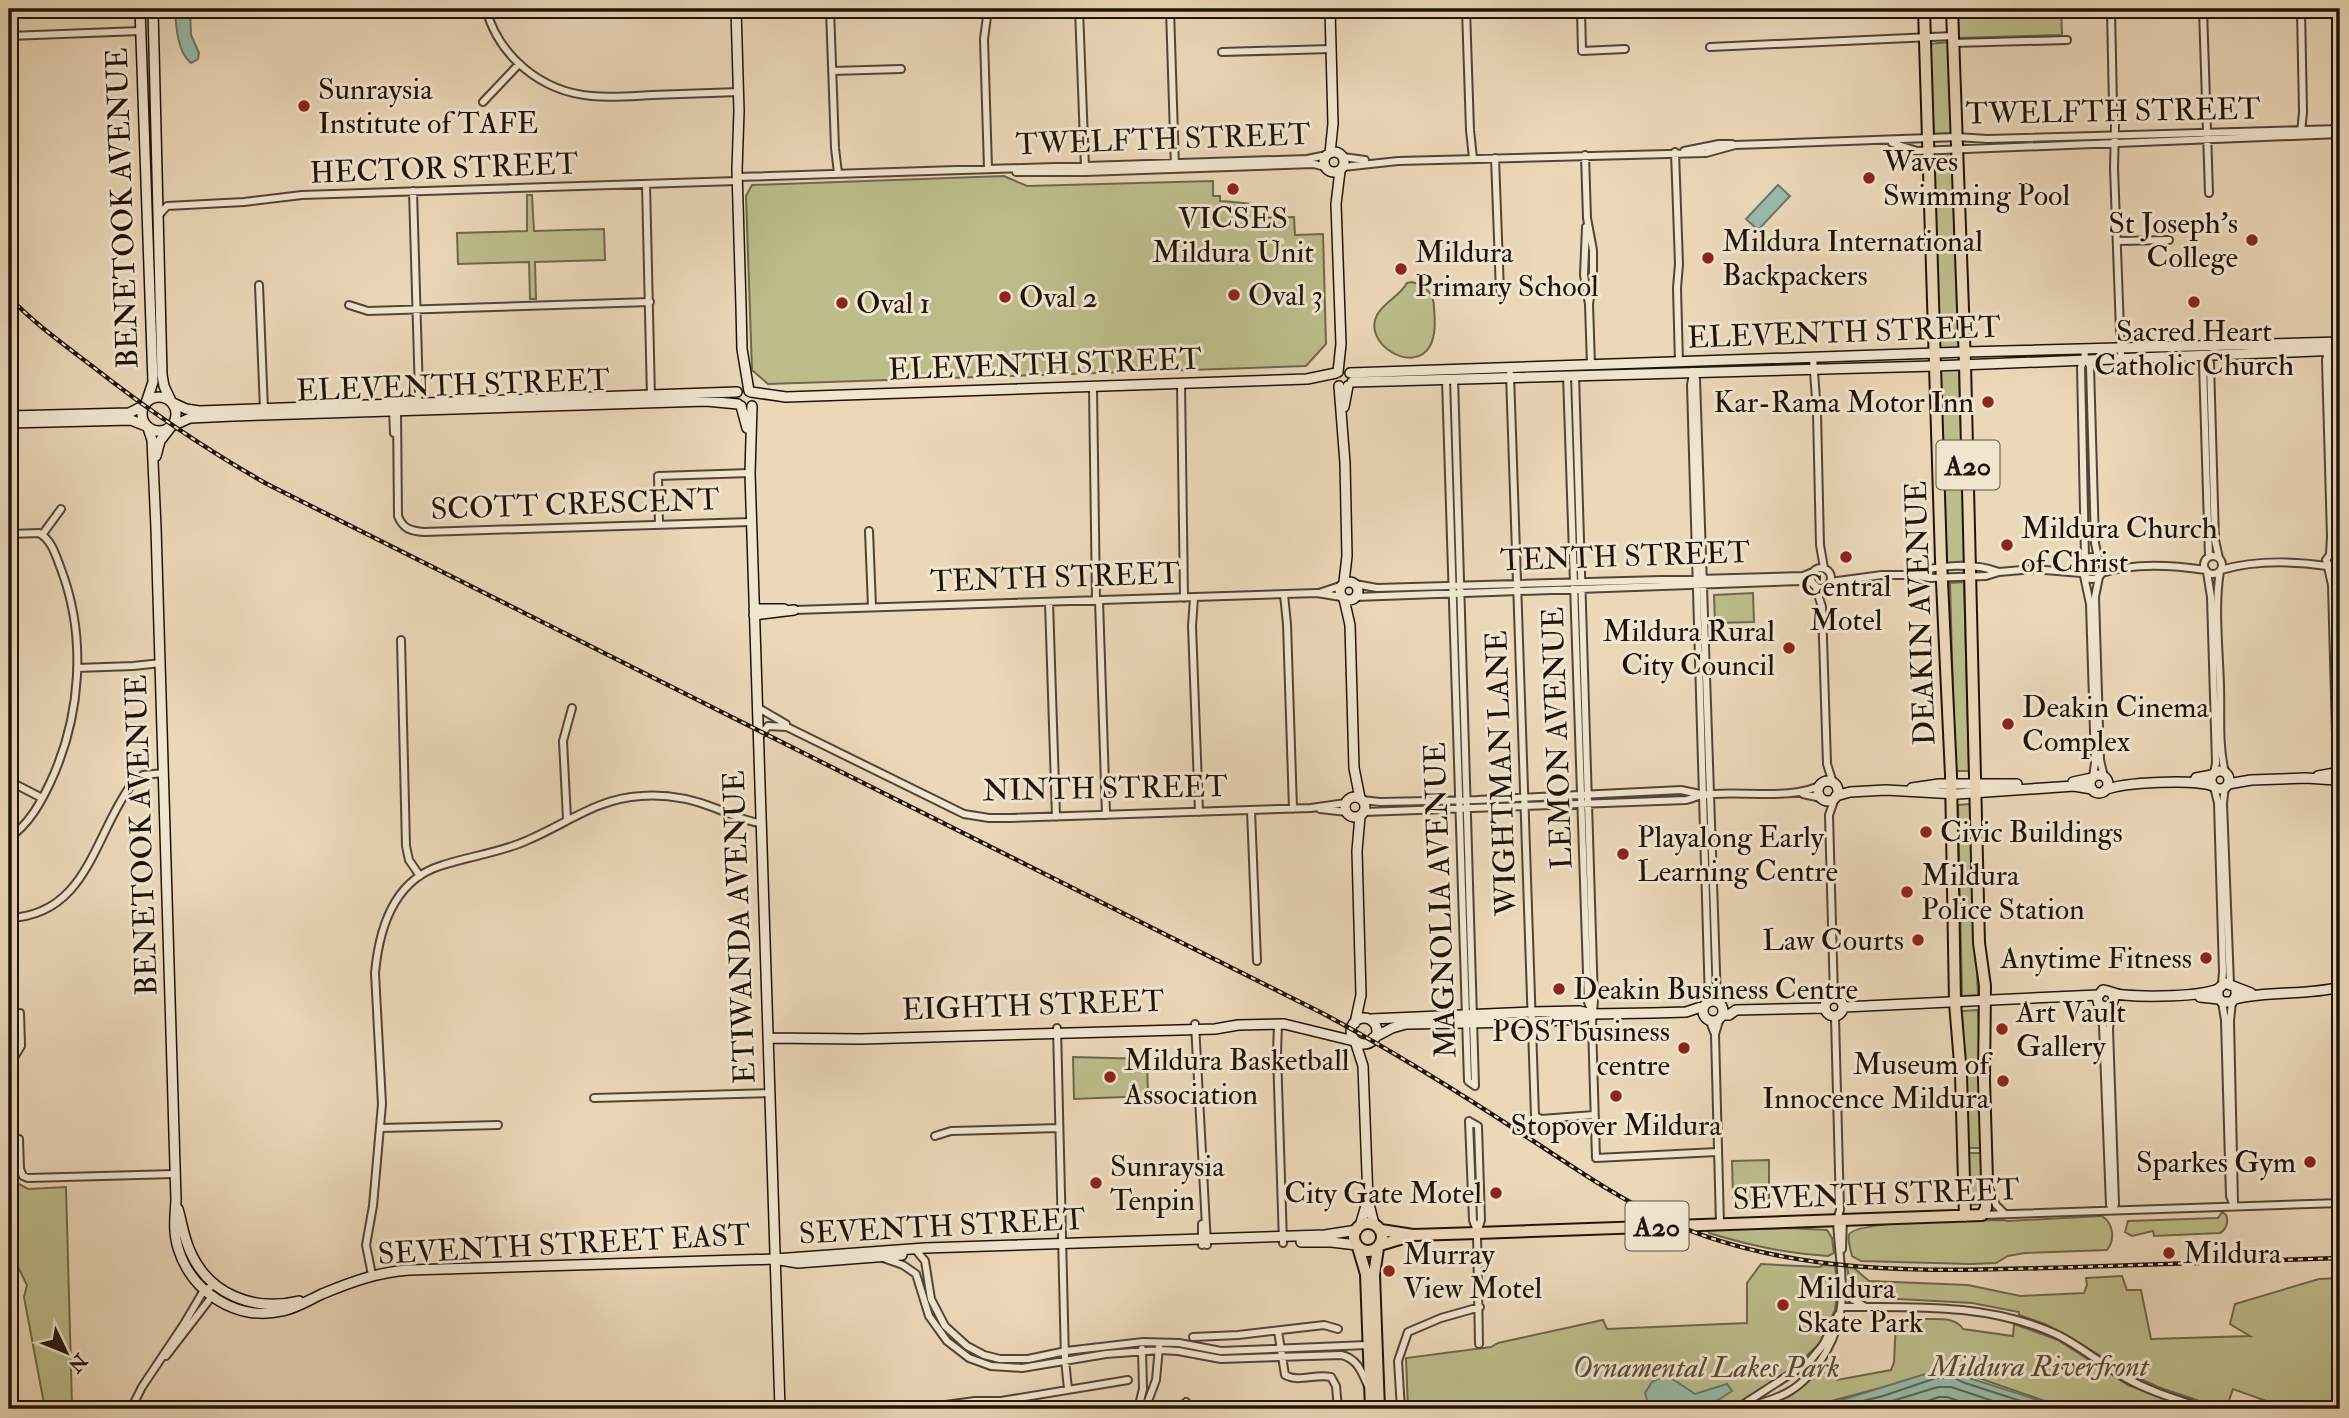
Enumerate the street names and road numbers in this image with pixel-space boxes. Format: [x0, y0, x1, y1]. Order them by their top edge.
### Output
street label: BENETOOK AVENUE [98, 47, 147, 369]
street label: TWELFTH STREET [1965, 90, 2261, 133]
street label: TWELFTH STREET [1015, 116, 1311, 163]
street label: HECTOR STREET [309, 145, 579, 192]
street label: ELEVENTH STREET [1687, 309, 2001, 356]
street label: ELEVENTH STREET [888, 341, 1202, 388]
street label: ELEVENTH STREET [296, 362, 610, 409]
road number: A20 [1937, 440, 2000, 490]
street label: DEAKIN AVENUE [1897, 480, 1944, 746]
street label: SCOTT CRESCENT [430, 481, 720, 528]
street label: TENTH STREET [1499, 534, 1751, 579]
street label: TENTH STREET [929, 555, 1181, 600]
street label: LEMON AVENUE [1534, 606, 1581, 870]
street label: WIGHTMAN LANE [1478, 630, 1525, 917]
street label: BENETOOK AVENUE [117, 674, 166, 996]
street label: MAGNOLIA AVENUE [1416, 741, 1465, 1059]
street label: NINTH STREET [982, 768, 1228, 809]
street label: ETIWANDA AVENUE [716, 770, 763, 1084]
street label: EIGHTH STREET [901, 982, 1165, 1029]
street label: SEVENTH STREET [1732, 1171, 2020, 1218]
street label: SEVENTH STREET [798, 1201, 1086, 1252]
road number: A20 [1626, 1202, 1688, 1250]
street label: SEVENTH STREET EAST [377, 1216, 751, 1273]

